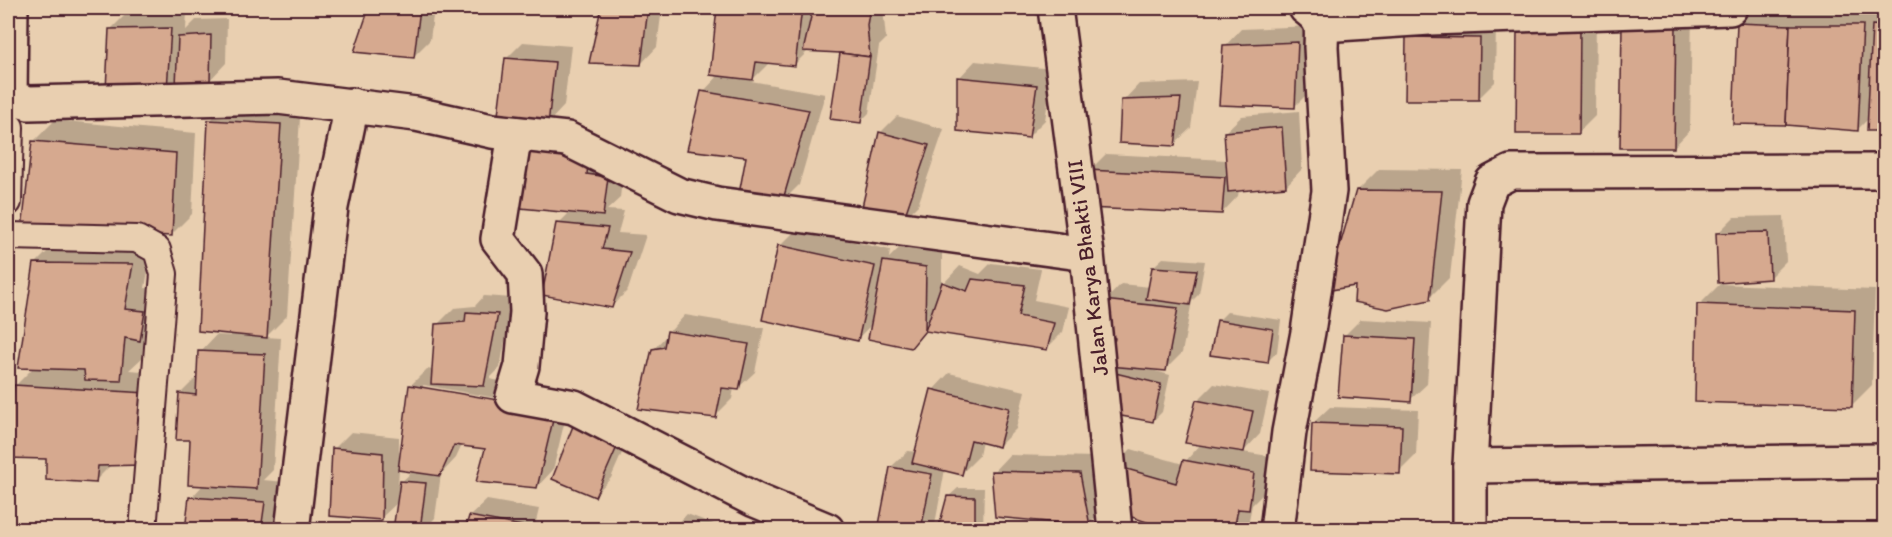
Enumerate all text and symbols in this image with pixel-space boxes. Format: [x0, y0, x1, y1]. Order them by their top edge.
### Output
street label: Jalan Karya Bhakti VIII [1061, 158, 1114, 378]

